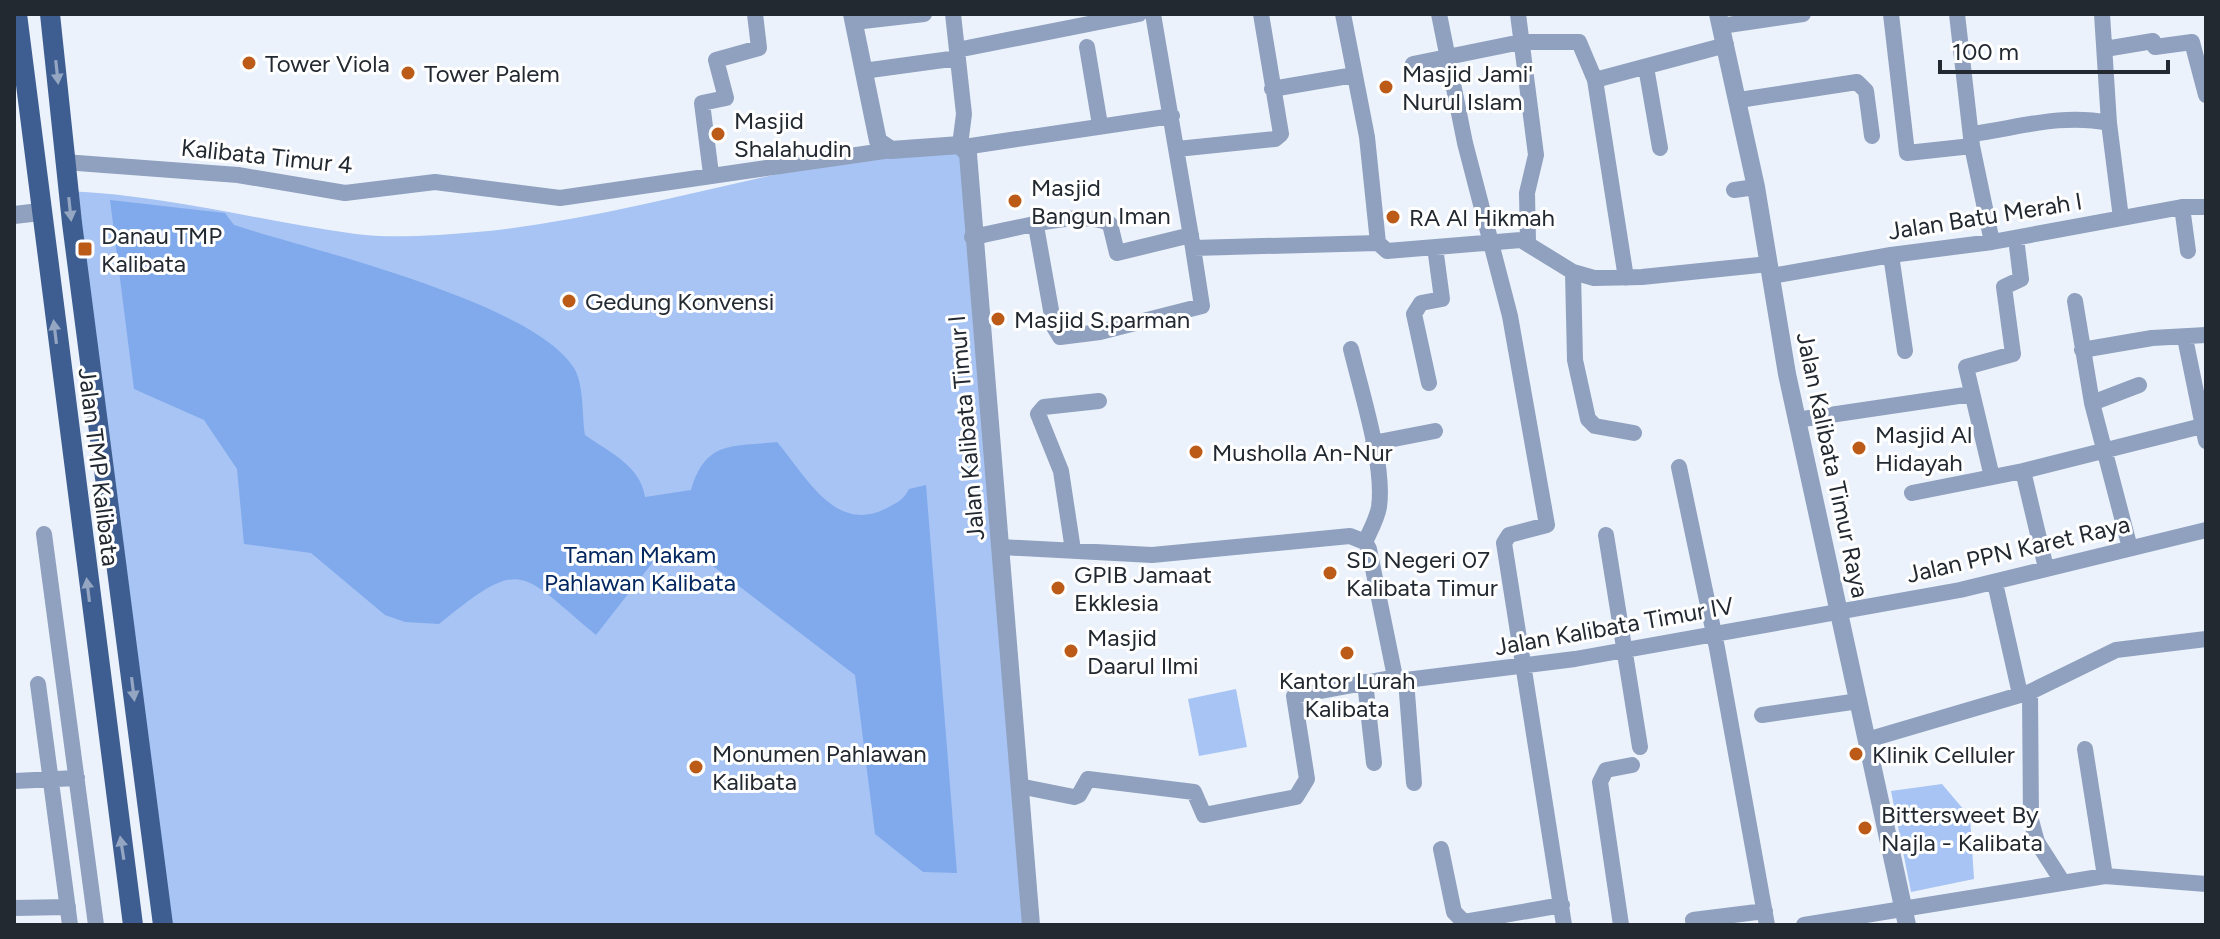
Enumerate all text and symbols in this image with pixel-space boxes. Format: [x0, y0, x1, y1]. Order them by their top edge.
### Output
scale bar [1940, 24, 2168, 74]
text: 100 m [1952, 37, 2019, 66]
place label: Tower Viola [265, 49, 390, 78]
marker: Tower Viola [240, 54, 258, 72]
place label: Tower Palem [424, 59, 560, 88]
place label: Masjid Jami' Nurul Islam [1402, 59, 1533, 116]
one-way arrow [50, 60, 63, 85]
marker: Tower Palem [399, 64, 417, 82]
marker: Masjid Jami' Nurul Islam [1377, 78, 1395, 96]
place label: Masjid Shalahudin [734, 106, 852, 163]
marker: Masjid Shalahudin [709, 125, 727, 143]
street label: Kalibata Timur 4 [180, 133, 354, 179]
place label: Masjid Bangun Iman [1031, 173, 1171, 230]
street label: Jalan Batu Merah I [1886, 186, 2084, 246]
marker: Masjid Bangun Iman [1006, 192, 1024, 210]
one-way arrow [64, 197, 77, 222]
place label: RA Al Hikmah [1409, 203, 1555, 232]
marker: RA Al Hikmah [1384, 208, 1402, 226]
place label: Danau TMP Kalibata [101, 221, 222, 278]
marker: Danau TMP Kalibata [76, 240, 94, 258]
place label: Gedung Konvensi [585, 287, 774, 316]
marker: Gedung Konvensi [560, 292, 578, 310]
place label: Masjid S.parman [1014, 305, 1190, 334]
marker: Masjid S.parman [989, 310, 1007, 328]
street label: Jalan Kalibata Timur I [942, 314, 990, 542]
one-way arrow [49, 319, 62, 344]
street label: Jalan Kalibata Timur Raya [1791, 330, 1875, 600]
street label: Jalan TMP Kalibata [72, 366, 126, 568]
place label: Masjid Al Hidayah [1875, 420, 1972, 477]
place label: Musholla An-Nur [1212, 438, 1393, 467]
marker: Masjid Al Hidayah [1850, 439, 1868, 457]
marker: Musholla An-Nur [1187, 443, 1205, 461]
street label: Jalan PPN Karet Raya [1904, 509, 2132, 589]
park label: Taman Makam Pahlawan Kalibata [544, 540, 736, 597]
place label: SD Negeri 07 Kalibata Timur [1346, 545, 1498, 602]
place label: GPIB Jamaat Ekklesia [1074, 560, 1212, 617]
marker: SD Negeri 07 Kalibata Timur [1321, 564, 1339, 582]
one-way arrow [81, 577, 94, 602]
marker: GPIB Jamaat Ekklesia [1049, 579, 1067, 597]
street label: Jalan Kalibata Timur IV [1492, 591, 1736, 661]
place label: Masjid Daarul Ilmi [1087, 623, 1198, 680]
marker: Masjid Daarul Ilmi [1062, 642, 1080, 660]
marker: Kantor Lurah Kalibata [1338, 644, 1356, 662]
place label: Kantor Lurah Kalibata [1279, 666, 1415, 723]
one-way arrow [126, 676, 139, 701]
place label: Monumen Pahlawan Kalibata [712, 739, 927, 796]
place label: Klinik Celluler [1872, 740, 2015, 769]
marker: Klinik Celluler [1847, 745, 1865, 763]
marker: Monumen Pahlawan Kalibata [687, 758, 705, 776]
place label: Bittersweet By Najla - Kalibata [1881, 800, 2043, 857]
marker: Bittersweet By Najla - Kalibata [1856, 819, 1874, 837]
one-way arrow [115, 835, 128, 860]

